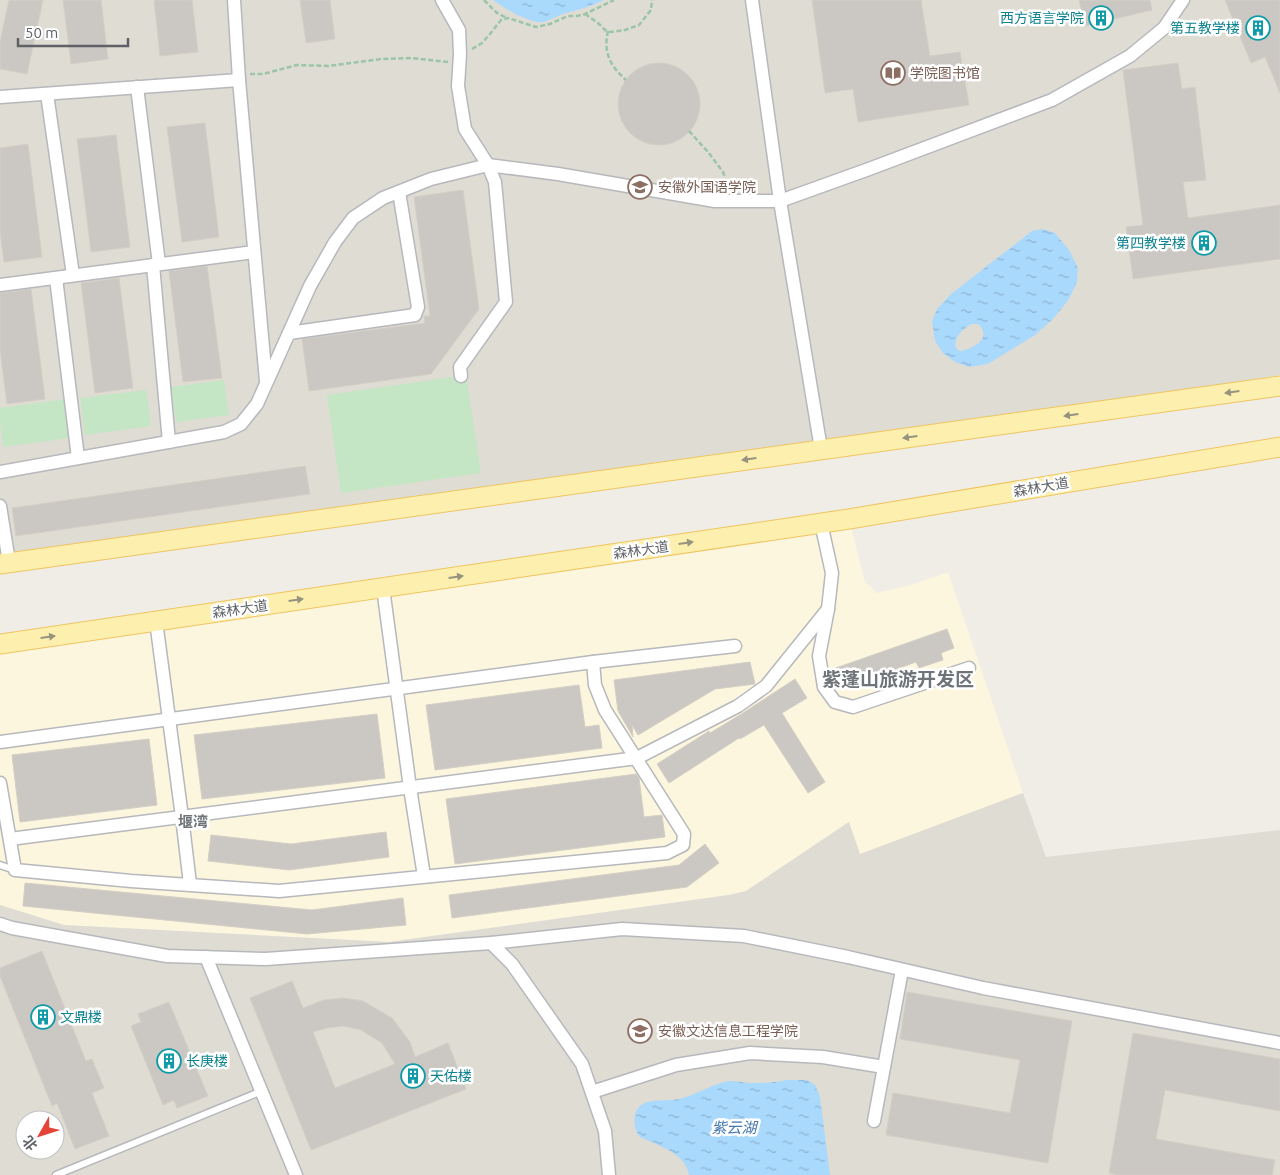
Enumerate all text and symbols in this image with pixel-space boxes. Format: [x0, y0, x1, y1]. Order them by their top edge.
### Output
building icon: 西方语言学院 [1088, 5, 1114, 31]
place label: 西方语言学院 [1000, 10, 1084, 26]
scale bar [18, 15, 128, 47]
building icon: 第五教学楼 [1245, 15, 1271, 41]
place label: 第五教学楼 [1170, 20, 1240, 36]
text: 50 m [25, 24, 58, 41]
library icon: 学院图书馆 [880, 60, 906, 86]
place label: 学院图书馆 [910, 65, 980, 81]
school or university icon: 安徽外国语学院 [627, 174, 653, 200]
place label: 安徽外国语学院 [658, 179, 756, 195]
building icon: 第四教学楼 [1191, 230, 1217, 256]
place label: 第四教学楼 [1116, 235, 1186, 251]
one-way arrow [1223, 388, 1239, 396]
one-way arrow [1062, 411, 1078, 419]
one-way arrow [901, 433, 917, 441]
one-way arrow [741, 456, 757, 464]
street label: 森林大道 [1012, 474, 1070, 500]
street label: 森林大道 [612, 538, 670, 562]
one-way arrow [679, 539, 695, 547]
one-way arrow [449, 573, 465, 581]
one-way arrow [288, 596, 304, 604]
street label: 森林大道 [211, 597, 269, 621]
one-way arrow [41, 632, 57, 640]
district label: 紫蓬山旅游开发区 [822, 668, 974, 690]
district label: 堰湾 [178, 813, 208, 830]
building icon: 文鼎楼 [30, 1004, 56, 1030]
place label: 文鼎楼 [60, 1009, 102, 1025]
school or university icon: 安徽文达信息工程学院 [627, 1018, 653, 1044]
place label: 安徽文达信息工程学院 [658, 1023, 798, 1039]
building icon: 长庚楼 [156, 1048, 182, 1074]
place label: 长庚楼 [186, 1053, 228, 1069]
building icon: 天佑楼 [400, 1063, 426, 1089]
place label: 天佑楼 [430, 1068, 472, 1084]
north arrow [15, 1110, 65, 1160]
water label: 紫云湖 [711, 1119, 758, 1136]
text: 北 [19, 1133, 41, 1154]

